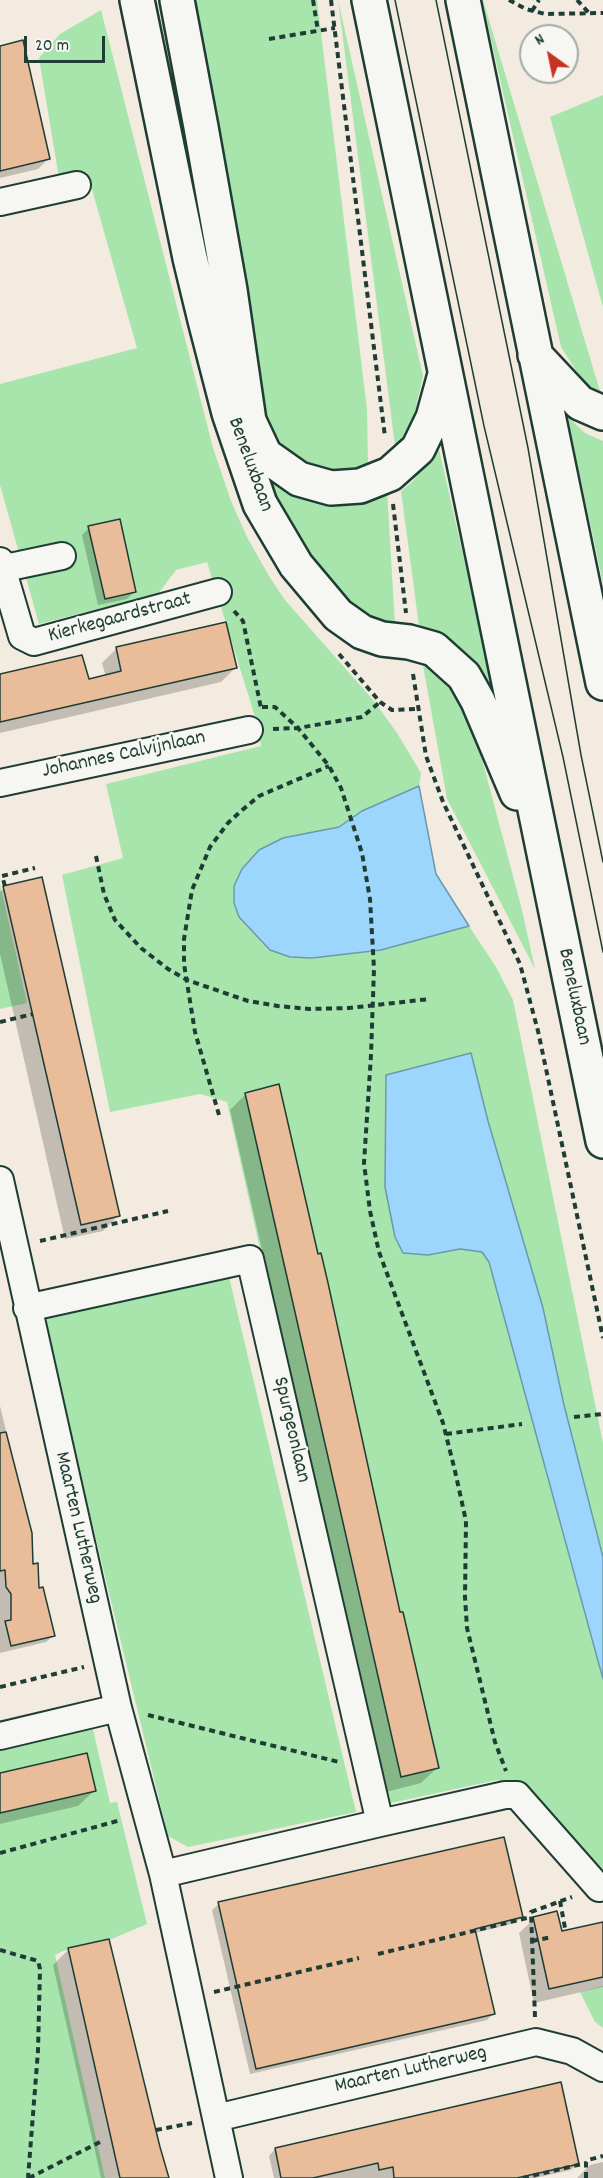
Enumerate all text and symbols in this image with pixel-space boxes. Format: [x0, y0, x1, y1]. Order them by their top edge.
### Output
scale bar [27, 24, 108, 62]
north arrow [519, 24, 579, 84]
text: N [530, 28, 550, 52]
text: 20 m [35, 34, 69, 59]
street label: Beneluxbaan [220, 414, 278, 516]
street label: Kierkegaardstraat [46, 588, 194, 650]
street label: Johannes Calvijnlaan [40, 726, 208, 786]
street label: Beneluxbaan [550, 946, 596, 1048]
street label: Spurgeonlaan [266, 1375, 314, 1485]
street label: Maarten Lutherweg [47, 1450, 107, 1606]
street label: Maarten Lutherweg [333, 2041, 489, 2101]

